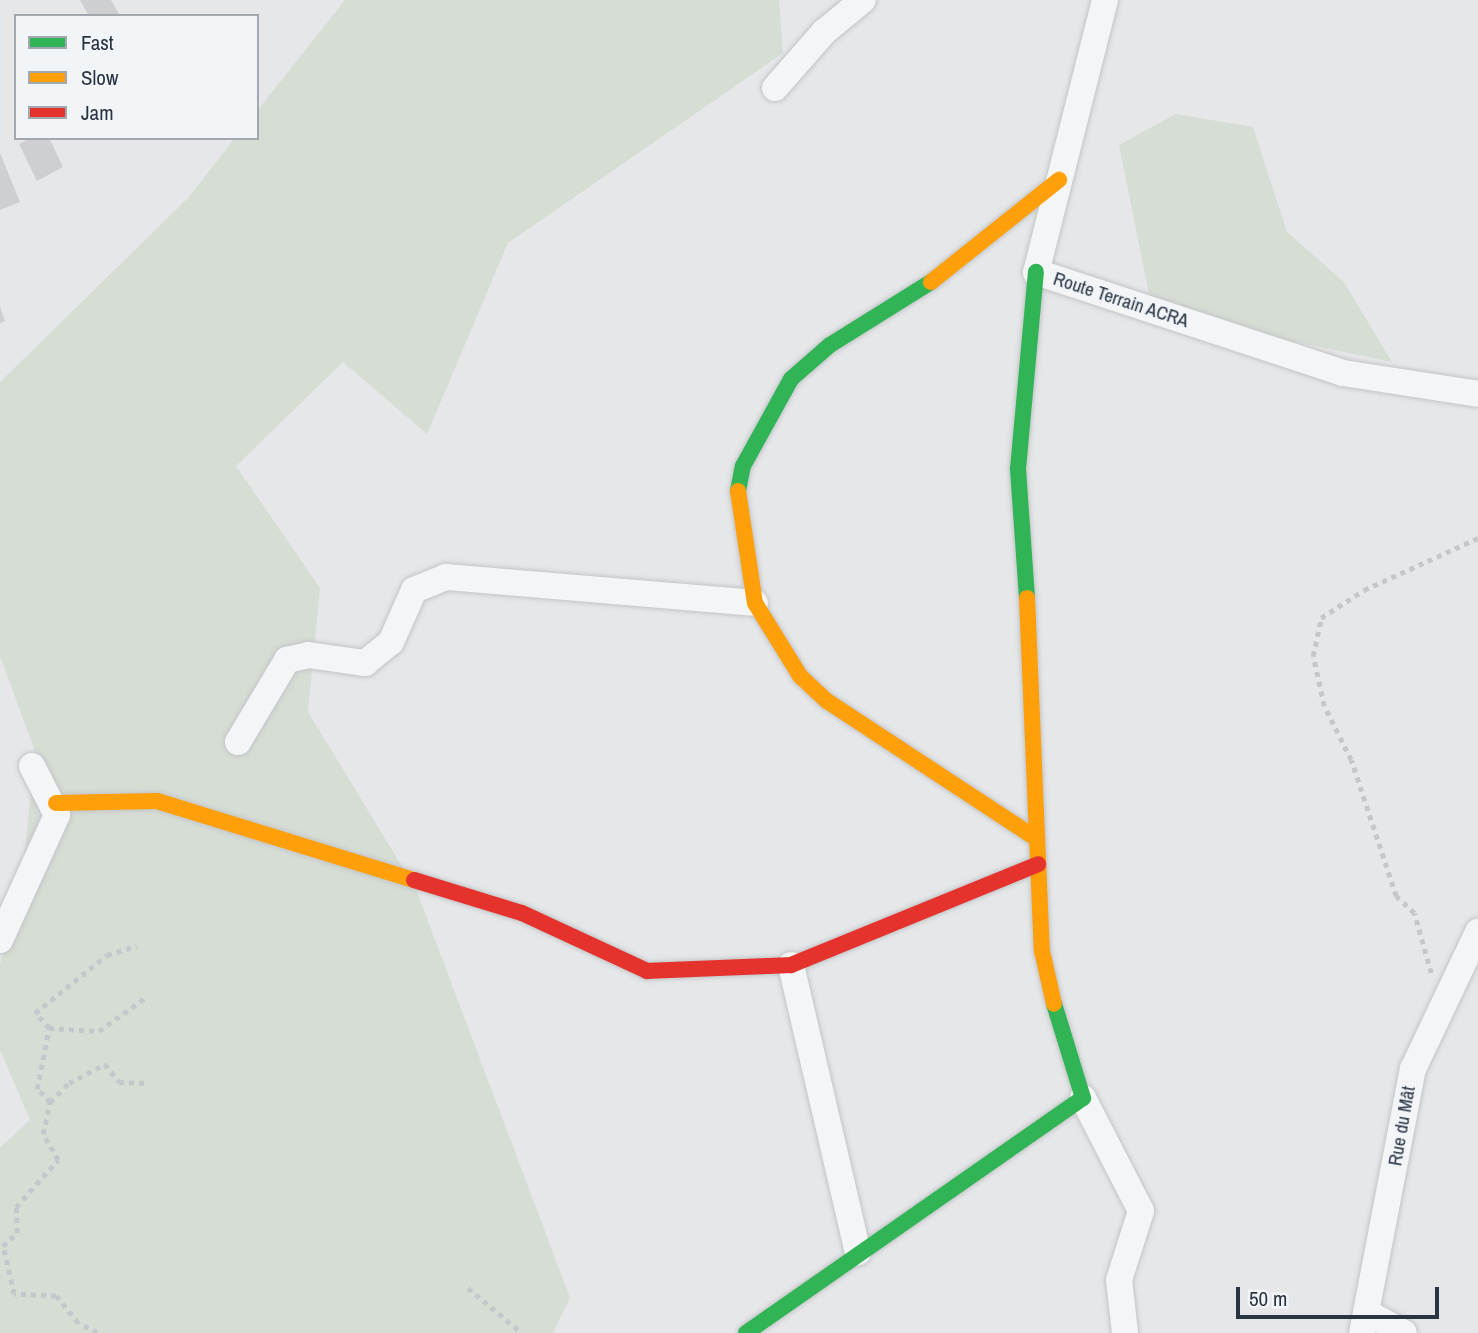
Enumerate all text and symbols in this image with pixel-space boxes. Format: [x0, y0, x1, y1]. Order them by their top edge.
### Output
legend [14, 14, 259, 140]
text: Fast [81, 28, 114, 57]
text: Slow [81, 63, 118, 92]
text: Jam [81, 98, 114, 127]
street label: Route Terrain ACRA [1050, 267, 1192, 333]
street label: Rue du Mât [1384, 1084, 1420, 1168]
scale bar [1240, 1274, 1443, 1318]
text: 50 m [1249, 1284, 1287, 1313]

